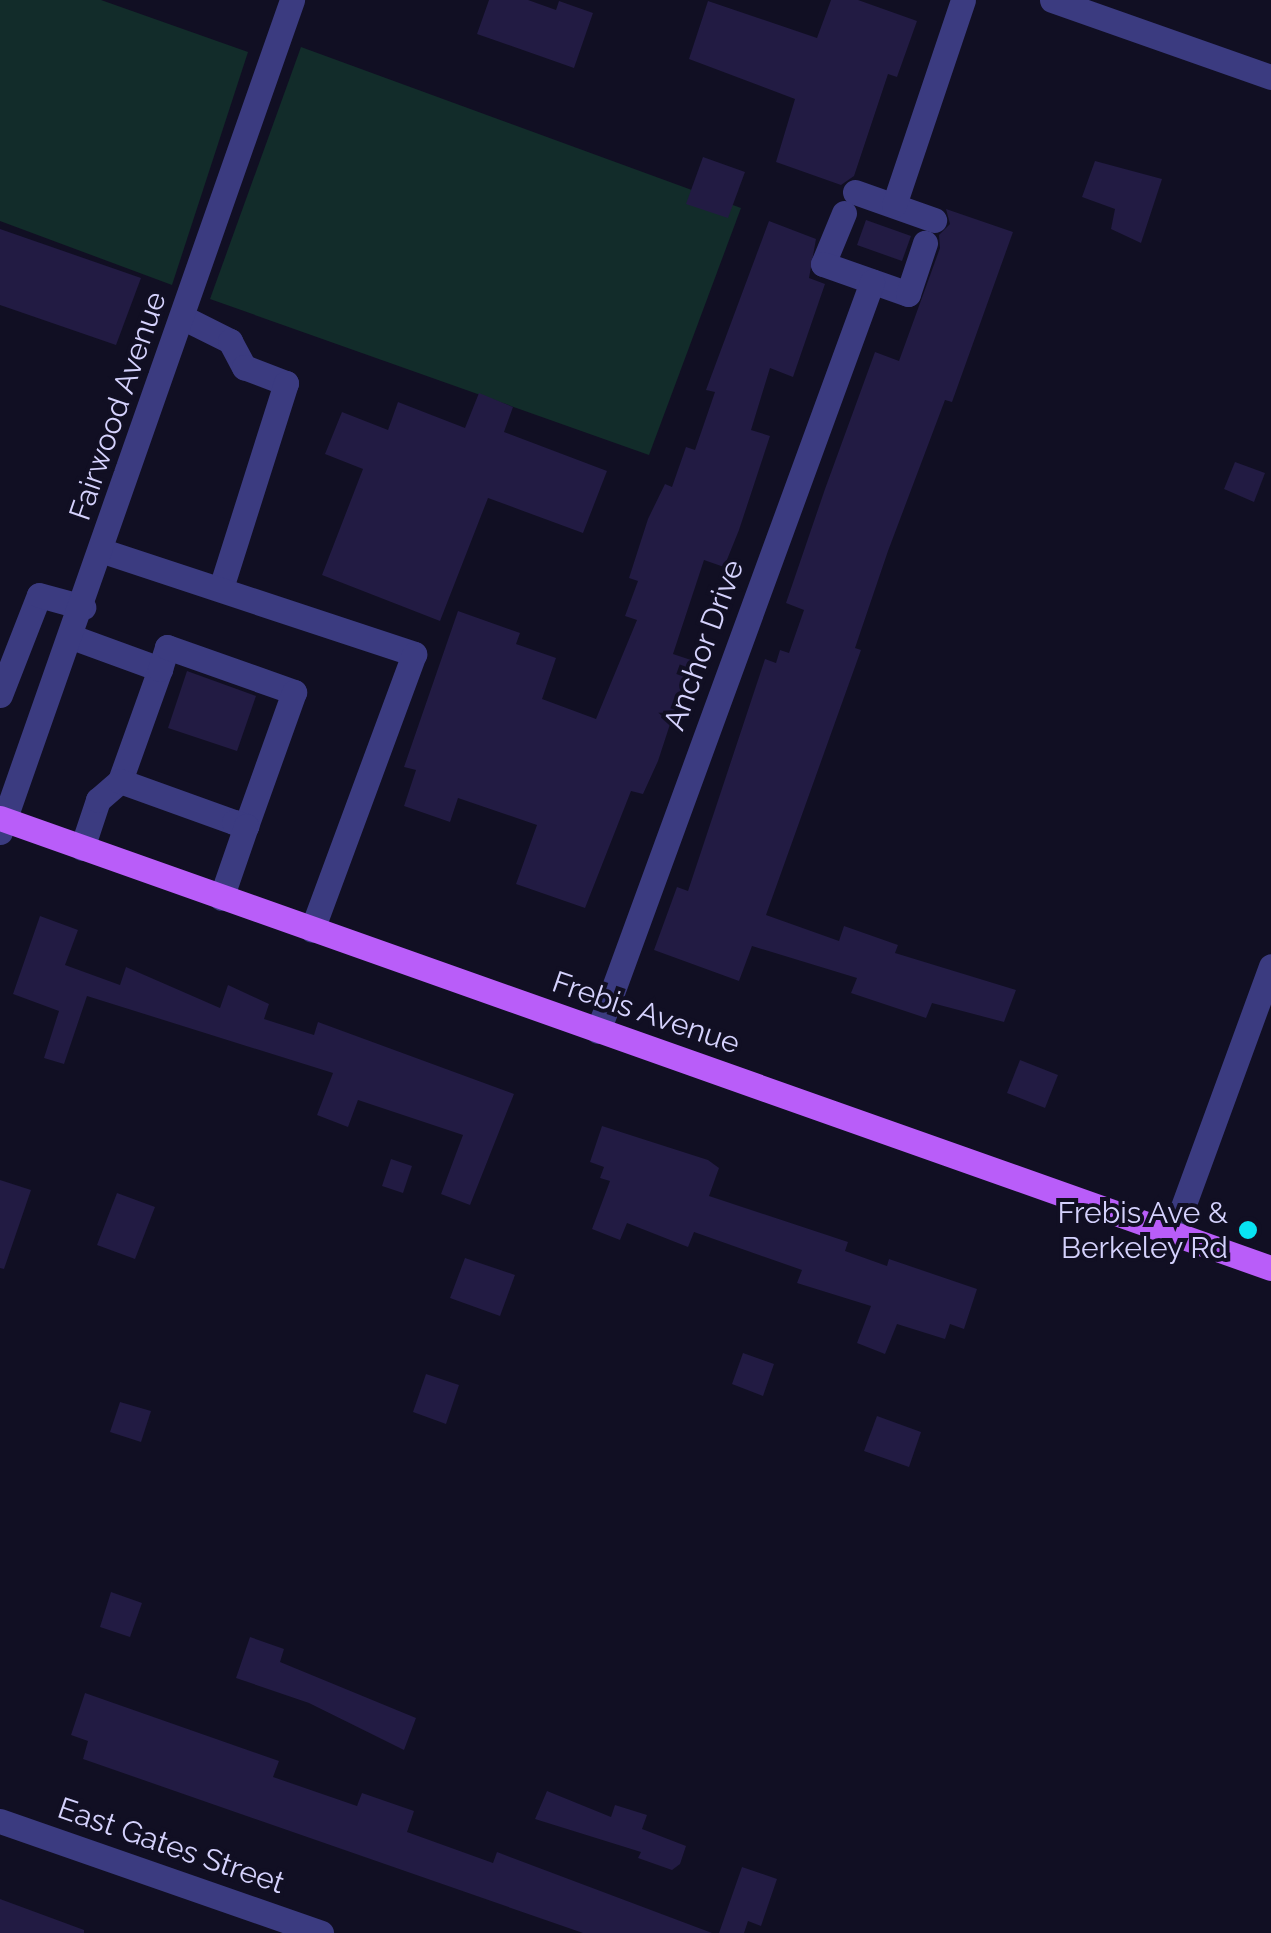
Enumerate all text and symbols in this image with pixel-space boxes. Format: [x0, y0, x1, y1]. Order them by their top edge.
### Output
street label: Fairwood Avenue [62, 287, 174, 525]
street label: Anchor Drive [656, 555, 752, 735]
street label: Frebis Avenue [547, 964, 745, 1062]
place label: Frebis Ave & Berkeley Rd [1057, 1195, 1228, 1266]
marker: Frebis Ave & Berkeley Rd [1237, 1219, 1259, 1241]
street label: East Gates Street [53, 1790, 289, 1902]

